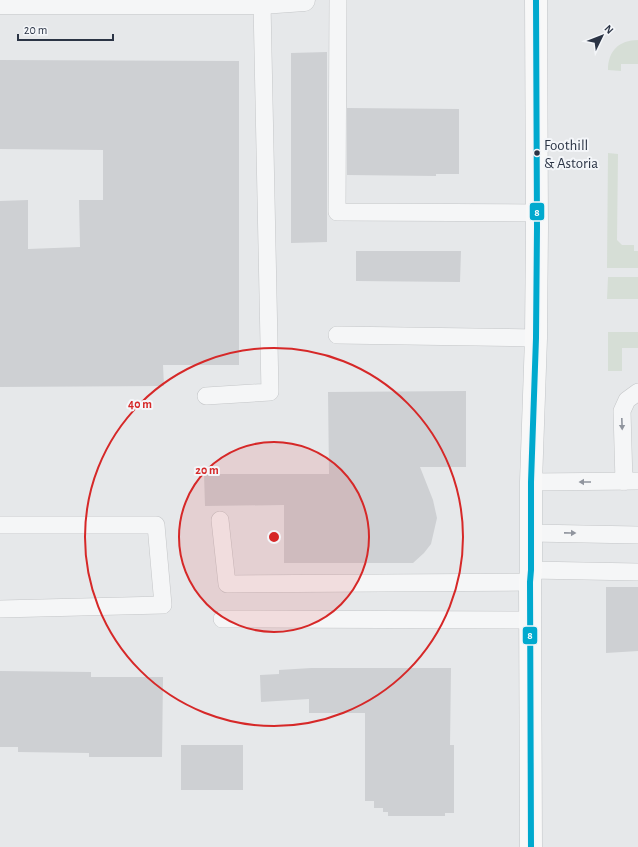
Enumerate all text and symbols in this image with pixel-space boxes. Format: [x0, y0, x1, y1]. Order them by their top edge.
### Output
scale bar [18, 16, 113, 42]
north arrow [582, 16, 622, 56]
text: N [602, 23, 616, 36]
text: 20 m [24, 24, 47, 36]
place label: Foothill & Astoria [544, 138, 598, 171]
marker: Foothill & Astoria [532, 148, 542, 158]
line badge: 8 [529, 202, 545, 221]
text: 8 [534, 207, 540, 218]
text: 40 m [128, 398, 152, 410]
one-way arrow [619, 418, 625, 431]
text: 20 m [195, 464, 219, 476]
one-way arrow [578, 479, 591, 485]
centre of rings [267, 530, 281, 544]
one-way arrow [564, 530, 576, 537]
line badge: 8 [522, 626, 538, 645]
text: 8 [527, 630, 533, 641]

